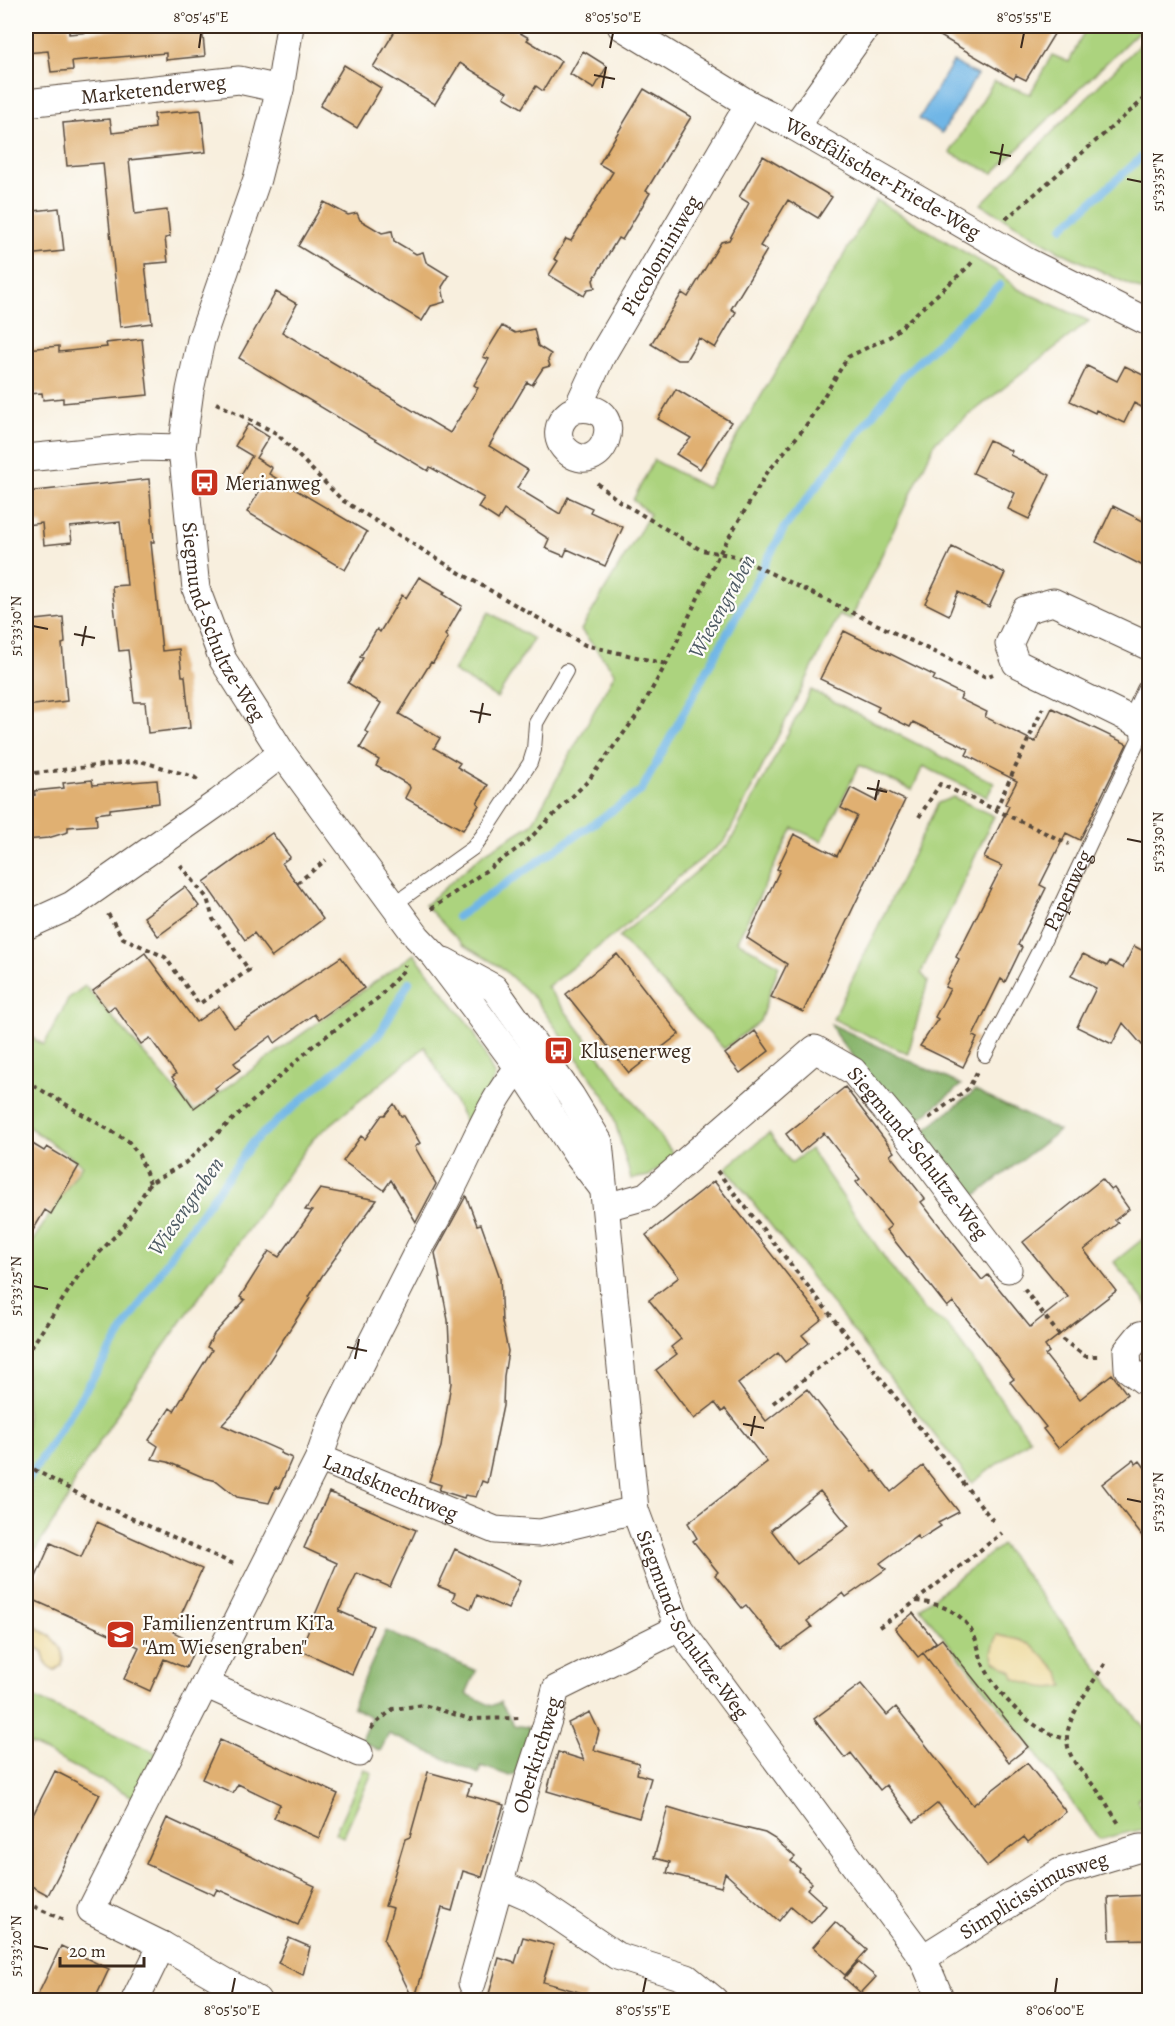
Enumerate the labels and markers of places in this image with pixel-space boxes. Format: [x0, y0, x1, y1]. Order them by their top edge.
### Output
bus stop icon: Merianweg [188, 467, 220, 499]
place label: Merianweg [225, 469, 321, 497]
bus stop icon: Klusenerweg [543, 1035, 575, 1067]
place label: Klusenerweg [580, 1037, 691, 1065]
place label: Familienzentrum KiTa "Am Wiesengraben" [142, 1609, 334, 1661]
school or university icon: Familienzentrum KiTa "Am Wiesengraben" [105, 1619, 137, 1651]

